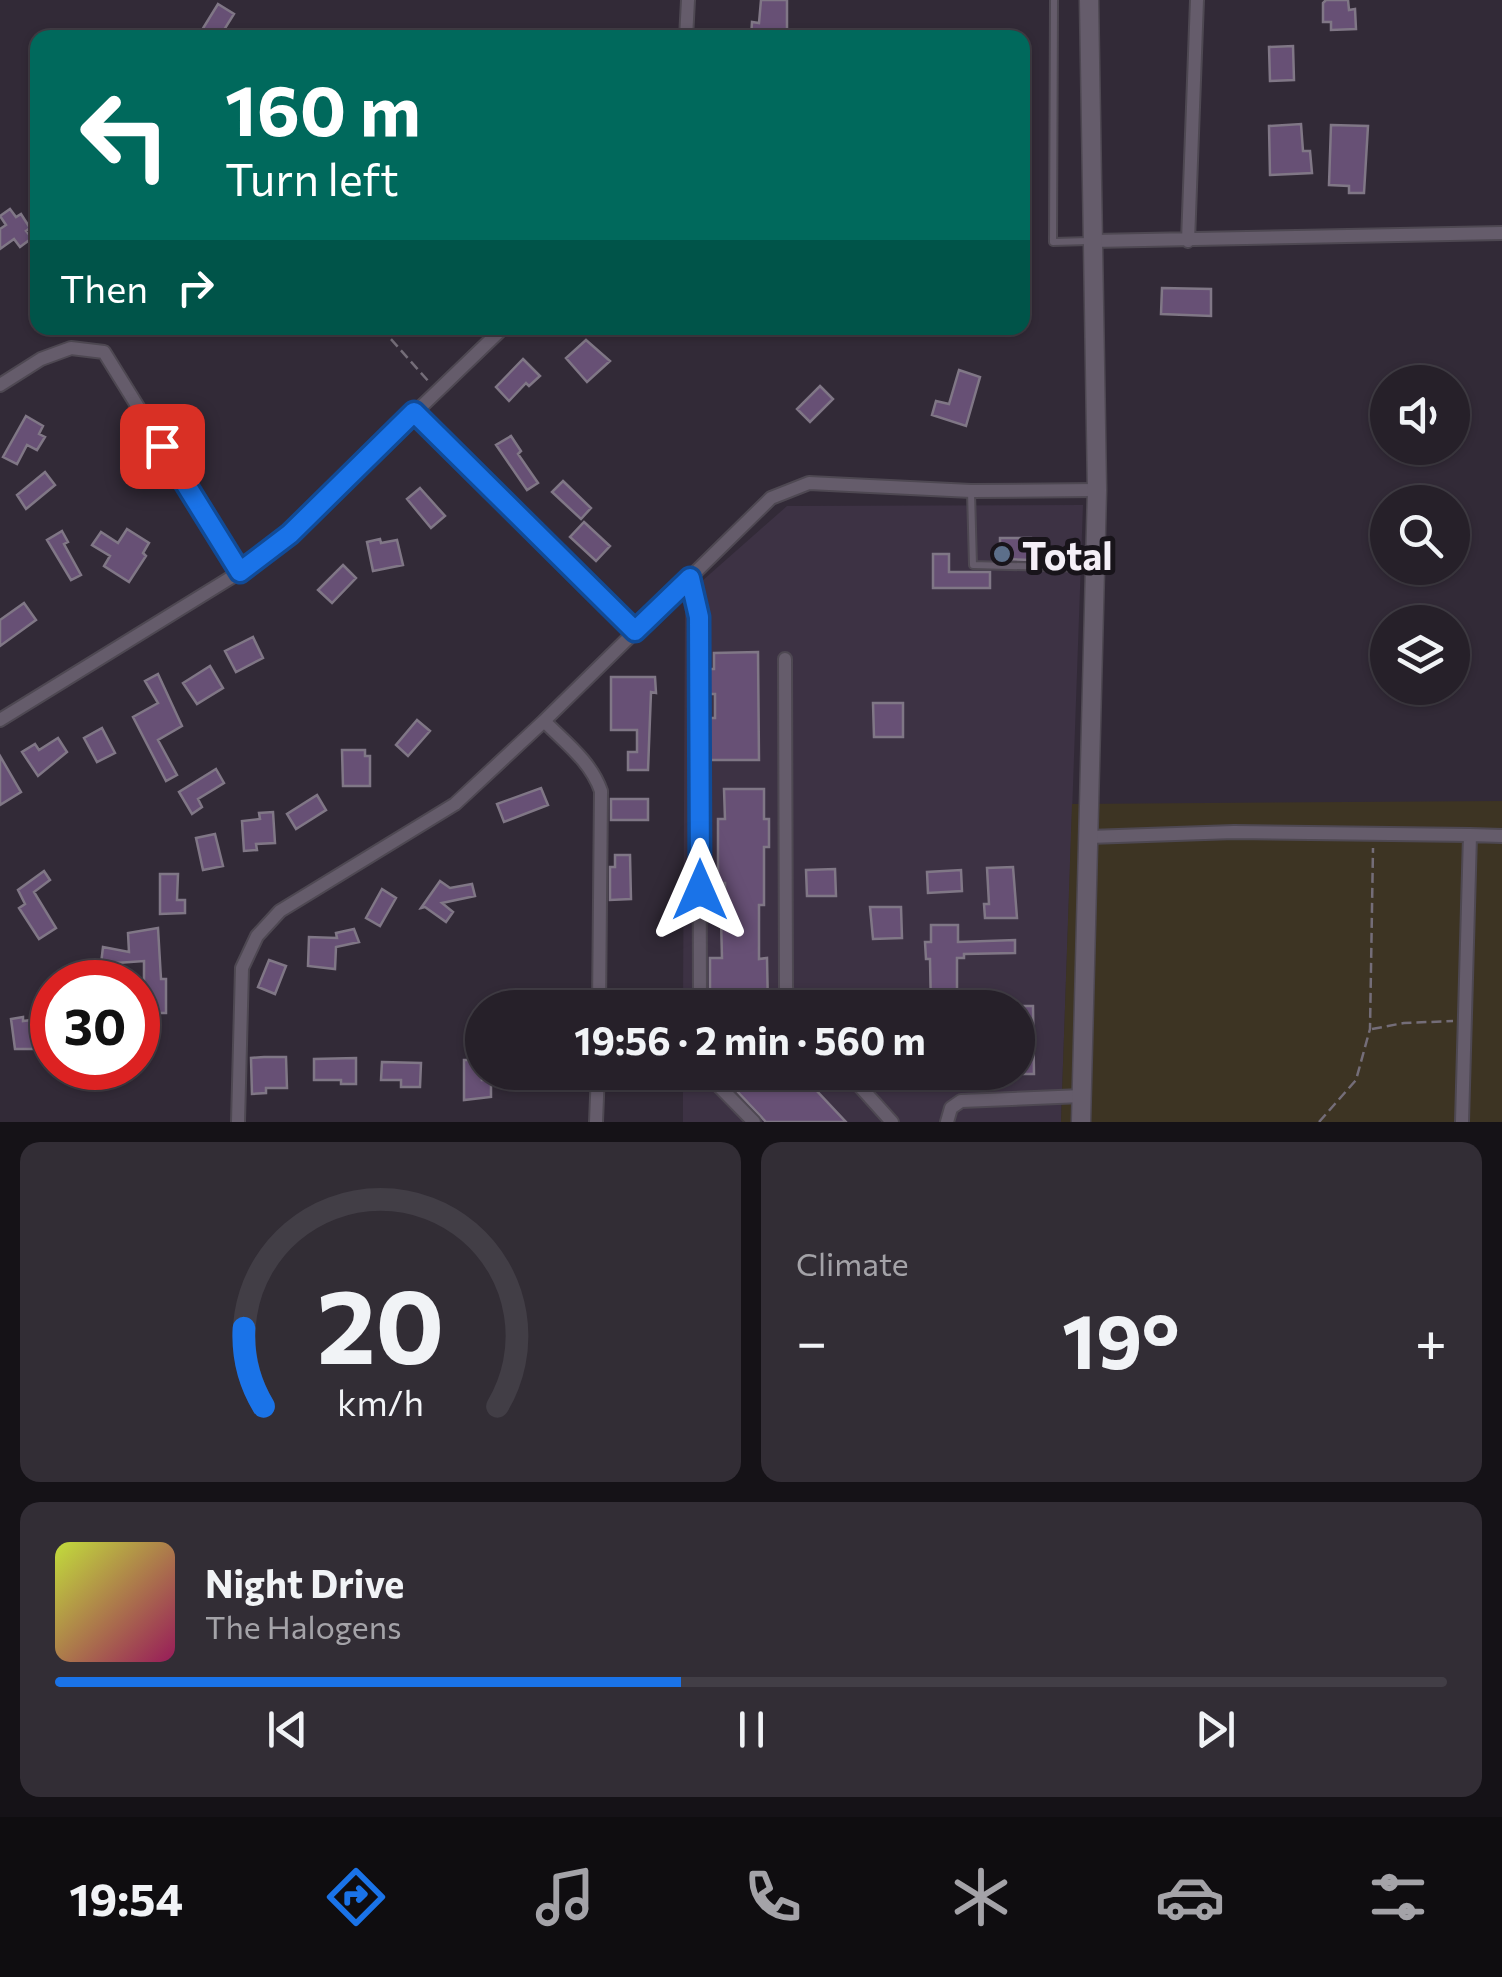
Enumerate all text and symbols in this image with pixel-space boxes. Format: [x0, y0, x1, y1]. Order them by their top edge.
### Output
text: 160 m [225, 65, 421, 150]
icon: left [60, 70, 190, 200]
text: Turn left [225, 150, 399, 205]
icon: right [168, 260, 223, 315]
text: Then [60, 264, 148, 311]
map controls [1370, 365, 1470, 705]
button: sound [1370, 365, 1470, 465]
pin [120, 404, 205, 489]
icon: arrive [135, 419, 190, 474]
button: search [1370, 485, 1470, 585]
place label: Total [1022, 531, 1113, 578]
marker: Total [991, 543, 1013, 565]
button: layers [1370, 605, 1470, 705]
position arrow [648, 838, 752, 942]
speed limit sign: 30 [30, 960, 160, 1090]
text: 19:56 · 2 min · 560 m [574, 1016, 926, 1063]
text: Climate [796, 1243, 909, 1283]
text: 20 [317, 1258, 444, 1385]
text: 19° [1062, 1293, 1180, 1384]
text: − [796, 1306, 827, 1373]
text: + [1415, 1306, 1447, 1373]
text: km/h [337, 1380, 424, 1423]
text: Night Drive [205, 1559, 404, 1606]
text: The Halogens [205, 1606, 402, 1646]
icon: previous [260, 1702, 315, 1757]
icon: pause [724, 1702, 779, 1757]
icon: next [1188, 1702, 1243, 1757]
icon: directions [321, 1862, 391, 1932]
icon: music [530, 1862, 600, 1932]
icon: phone [738, 1862, 808, 1932]
icon: climate [946, 1862, 1016, 1932]
icon: car [1155, 1862, 1225, 1932]
icon: filters [1363, 1862, 1433, 1932]
text: 19:54 [69, 1870, 183, 1925]

